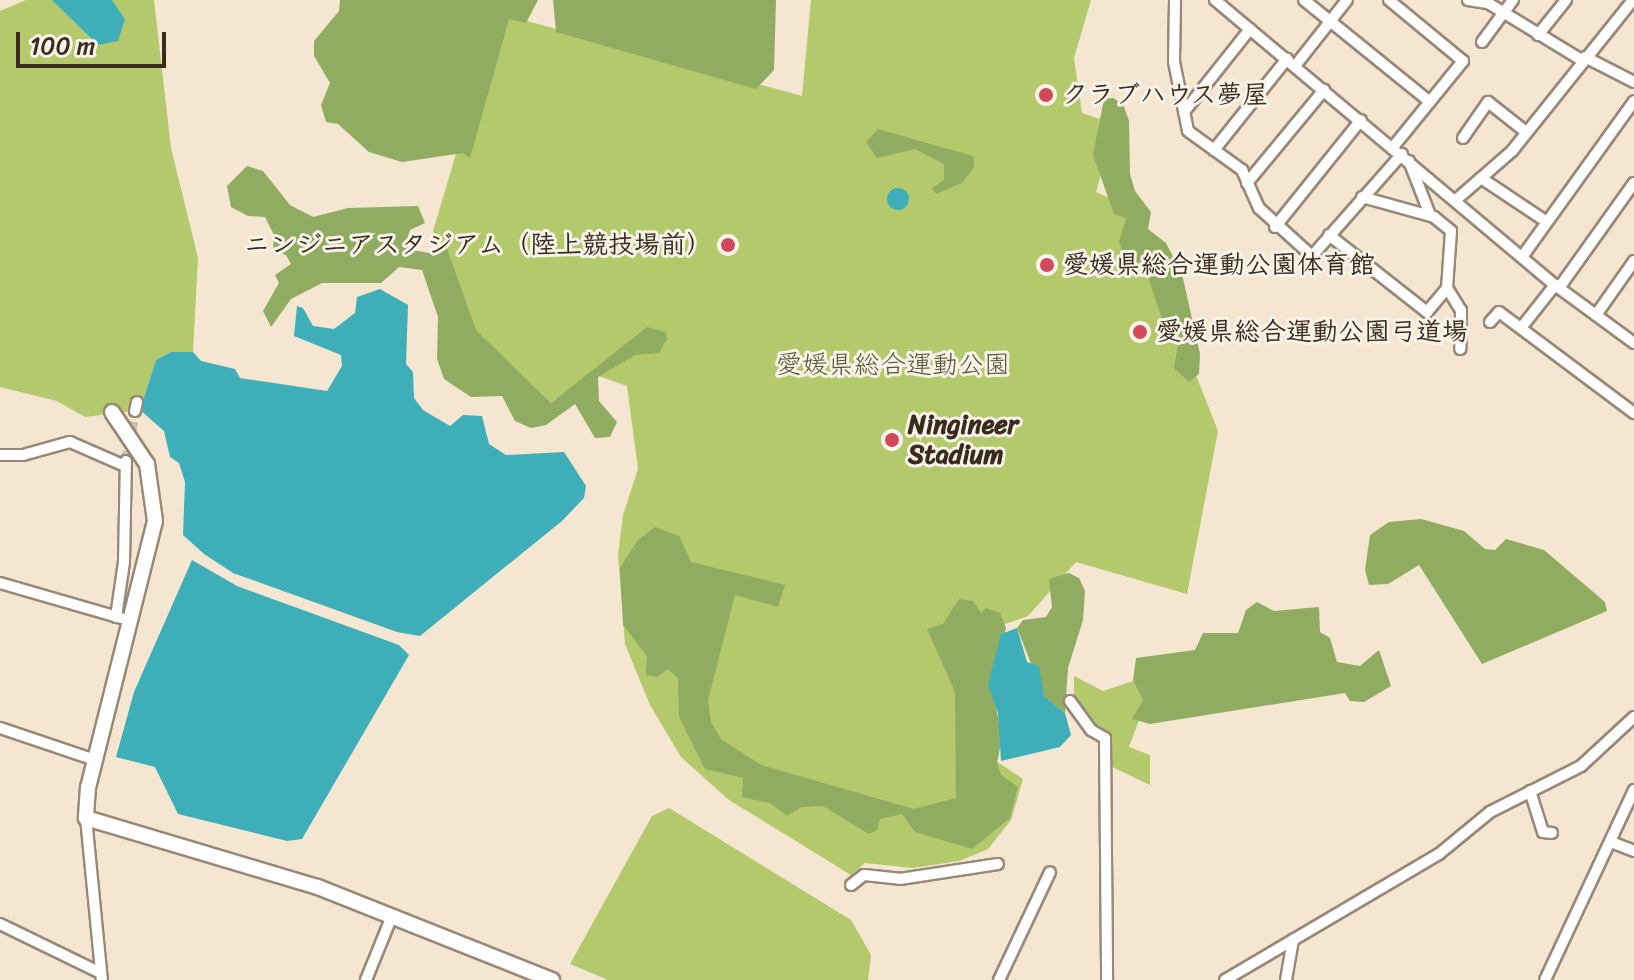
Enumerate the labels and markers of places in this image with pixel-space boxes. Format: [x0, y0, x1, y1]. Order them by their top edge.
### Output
place label: クラブハウス夢屋 [1062, 79, 1270, 111]
marker: クラブハウス夢屋 [1037, 86, 1055, 104]
place label: ニンジニアスタジアム（陸上競技場前） [244, 229, 712, 261]
marker: ニンジニアスタジアム（陸上競技場前） [719, 236, 737, 254]
place label: 愛媛県総合運動公園体育館 [1063, 249, 1375, 281]
marker: 愛媛県総合運動公園体育館 [1038, 256, 1056, 274]
place label: 愛媛県総合運動公園弓道場 [1156, 316, 1468, 348]
marker: 愛媛県総合運動公園弓道場 [1131, 323, 1149, 341]
place label: Ningineer Stadium [908, 409, 1018, 470]
marker: Ningineer Stadium [883, 431, 901, 449]

